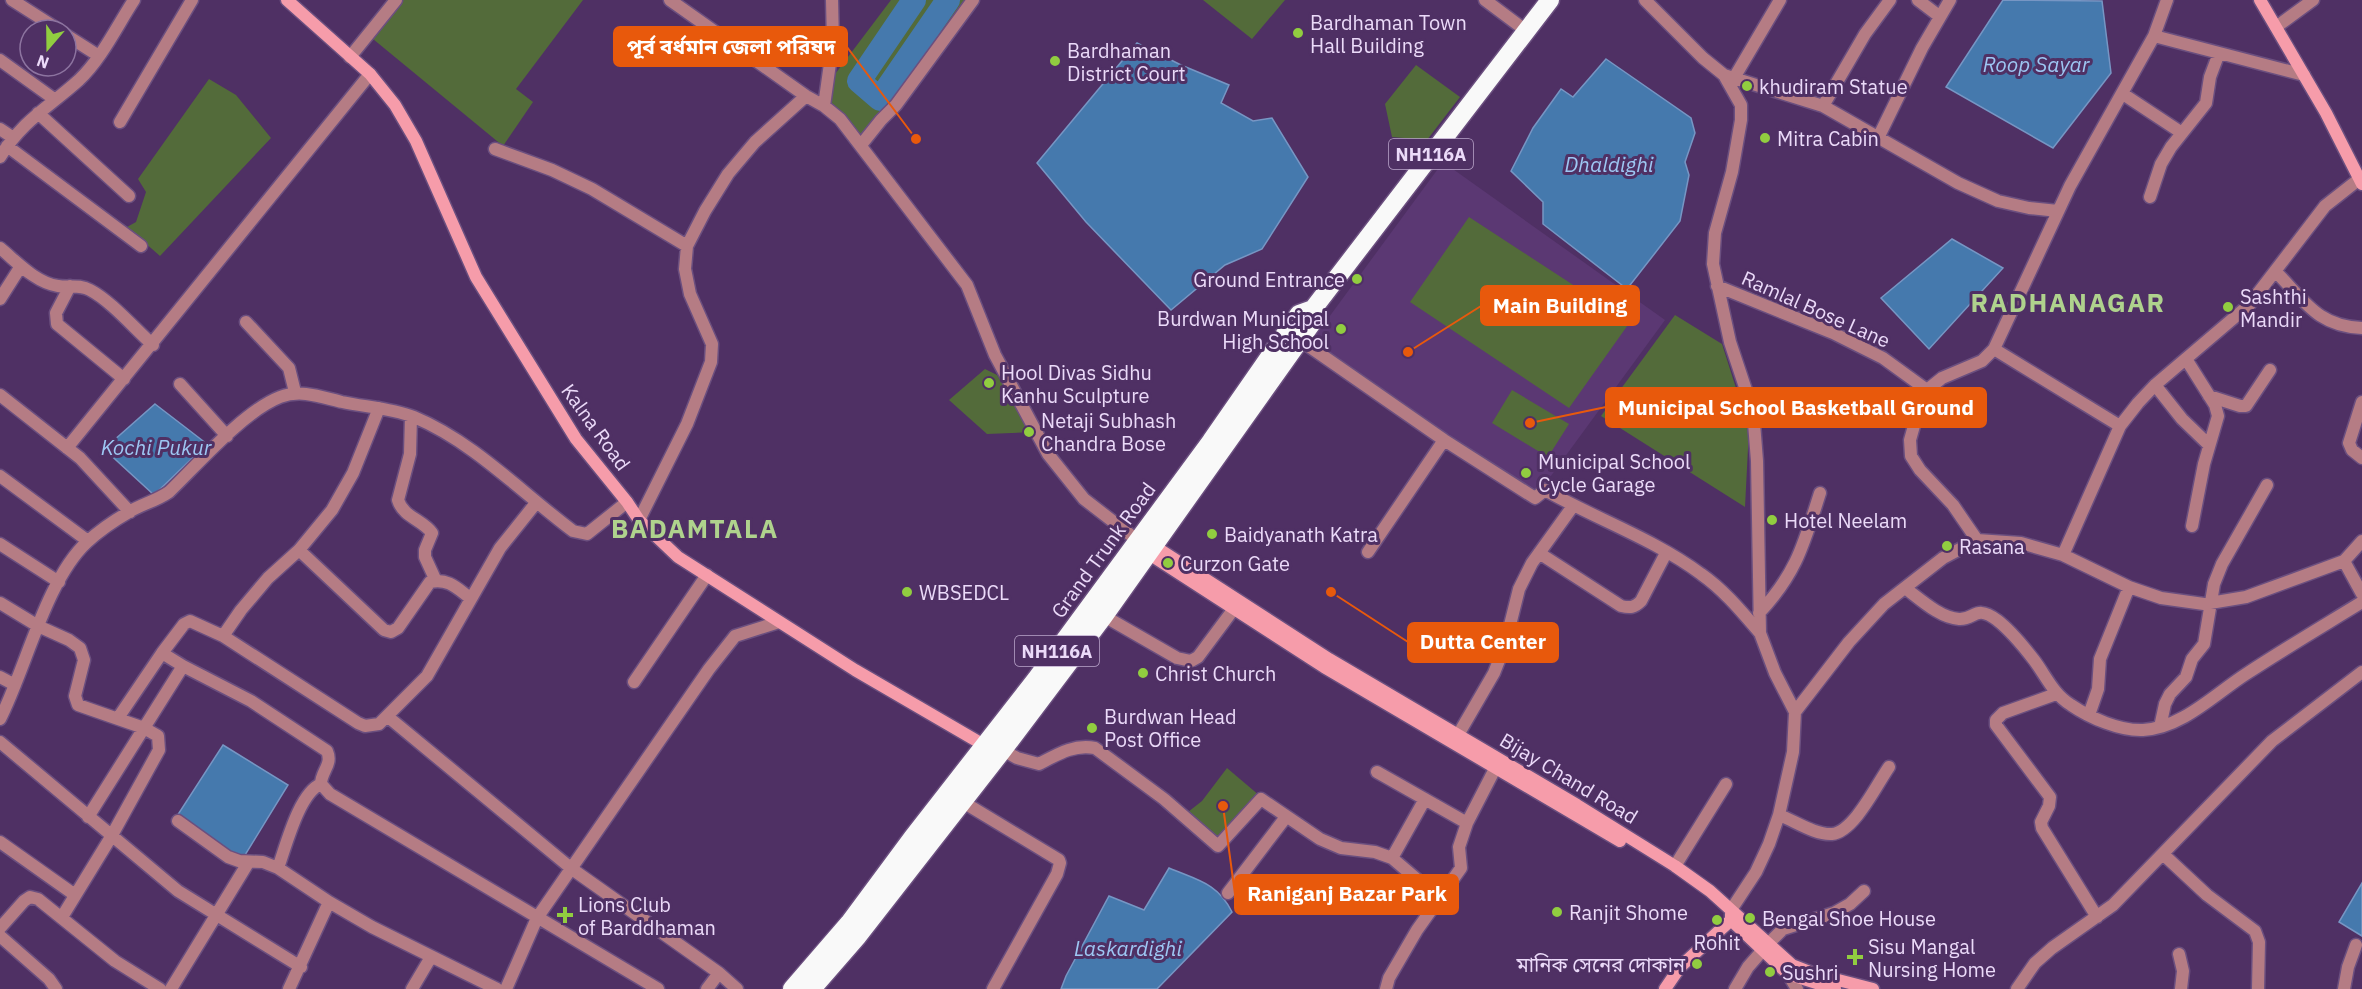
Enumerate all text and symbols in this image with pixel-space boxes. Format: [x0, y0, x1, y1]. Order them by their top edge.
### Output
place label: Bardhaman Town Hall Building [1310, 9, 1467, 59]
north arrow [18, 18, 78, 78]
marker: Bardhaman Town Hall Building [1291, 26, 1305, 40]
callout: পূর্ব বর্ধমান জেলা পরিষদ [614, 27, 847, 66]
text: পূর্ব বর্ধমান জেলা পরিষদ [627, 32, 836, 60]
place label: Bardhaman District Court [1067, 37, 1186, 87]
water label: Roop Sayar [1983, 50, 2091, 78]
text: N [34, 51, 52, 73]
marker: Bardhaman District Court [1048, 54, 1062, 68]
place label: khudiram Statue [1759, 73, 1908, 100]
marker: khudiram Statue [1740, 79, 1754, 93]
place label: Mitra Cabin [1777, 125, 1879, 152]
marker: Mitra Cabin [1758, 131, 1772, 145]
road number: NH116A [1389, 139, 1473, 169]
water label: Dhaldighi [1564, 150, 1654, 178]
street label: Ramlal Bose Lane [1738, 264, 1894, 354]
place label: Ground Entrance [1193, 266, 1345, 293]
marker: Ground Entrance [1350, 272, 1364, 286]
place label: Sashthi Mandir [2240, 283, 2307, 333]
district label: RADHANAGAR [1971, 285, 2165, 319]
callout: Main Building [1481, 286, 1639, 325]
text: Main Building [1493, 291, 1628, 319]
marker: Sashthi Mandir [2221, 300, 2235, 314]
place label: Burdwan Municipal High School [1157, 305, 1329, 355]
marker: Burdwan Municipal High School [1334, 322, 1348, 336]
place label: Hool Divas Sidhu Kanhu Sculpture [1001, 359, 1152, 409]
marker: Hool Divas Sidhu Kanhu Sculpture [982, 376, 996, 390]
street label: Kalna Road [555, 378, 637, 476]
callout: Municipal School Basketball Ground [1606, 388, 1986, 427]
text: Municipal School Basketball Ground [1618, 393, 1974, 421]
place label: Netaji Subhash Chandra Bose [1041, 407, 1176, 457]
marker: Netaji Subhash Chandra Bose [1022, 425, 1036, 439]
water label: Kochi Pukur [101, 433, 213, 461]
place label: Municipal School Cycle Garage [1538, 448, 1690, 498]
marker: Municipal School Cycle Garage [1519, 466, 1533, 480]
street label: Grand Trunk Road [1045, 477, 1161, 623]
place label: Hotel Neelam [1784, 507, 1907, 534]
district label: BADAMTALA [611, 511, 779, 545]
marker: Hotel Neelam [1765, 513, 1779, 527]
place label: Baidyanath Katra [1224, 521, 1378, 548]
marker: Baidyanath Katra [1205, 527, 1219, 541]
place label: Rasana [1959, 533, 2025, 560]
marker: Rasana [1940, 539, 1954, 553]
place label: Curzon Gate [1180, 550, 1290, 577]
marker: Curzon Gate [1161, 556, 1175, 570]
place label: WBSEDCL [919, 579, 1009, 606]
marker: WBSEDCL [900, 585, 914, 599]
callout: Dutta Center [1408, 623, 1558, 662]
text: Dutta Center [1420, 627, 1547, 655]
road number: NH116A [1015, 636, 1099, 666]
place label: Christ Church [1155, 660, 1276, 687]
marker: Christ Church [1136, 666, 1150, 680]
place label: Burdwan Head Post Office [1104, 703, 1237, 753]
marker: Burdwan Head Post Office [1085, 721, 1099, 735]
street label: Bijay Chand Road [1495, 726, 1643, 830]
callout: Raniganj Bazar Park [1235, 875, 1458, 914]
text: Raniganj Bazar Park [1247, 879, 1448, 907]
place label: Lions Club of Barddhaman [578, 891, 716, 941]
place label: Ranjit Shome [1569, 899, 1688, 926]
marker: Ranjit Shome [1550, 905, 1564, 919]
place label: Bengal Shoe House [1762, 905, 1936, 932]
marker: Lions Club of Barddhaman [556, 906, 574, 924]
marker: Bengal Shoe House [1743, 911, 1757, 925]
marker: Rohit [1710, 913, 1724, 927]
place label: Rohit [1693, 929, 1741, 956]
place label: Sisu Mangal Nursing Home [1868, 933, 1996, 983]
water label: Laskardighi [1074, 934, 1182, 962]
marker: Sisu Mangal Nursing Home [1846, 948, 1864, 966]
place label: মানিক সেনের দোকান [1516, 951, 1686, 978]
marker: মানিক সেনের দোকান [1690, 957, 1704, 971]
place label: Sushri [1782, 959, 1838, 986]
marker: Sushri [1763, 965, 1777, 979]

